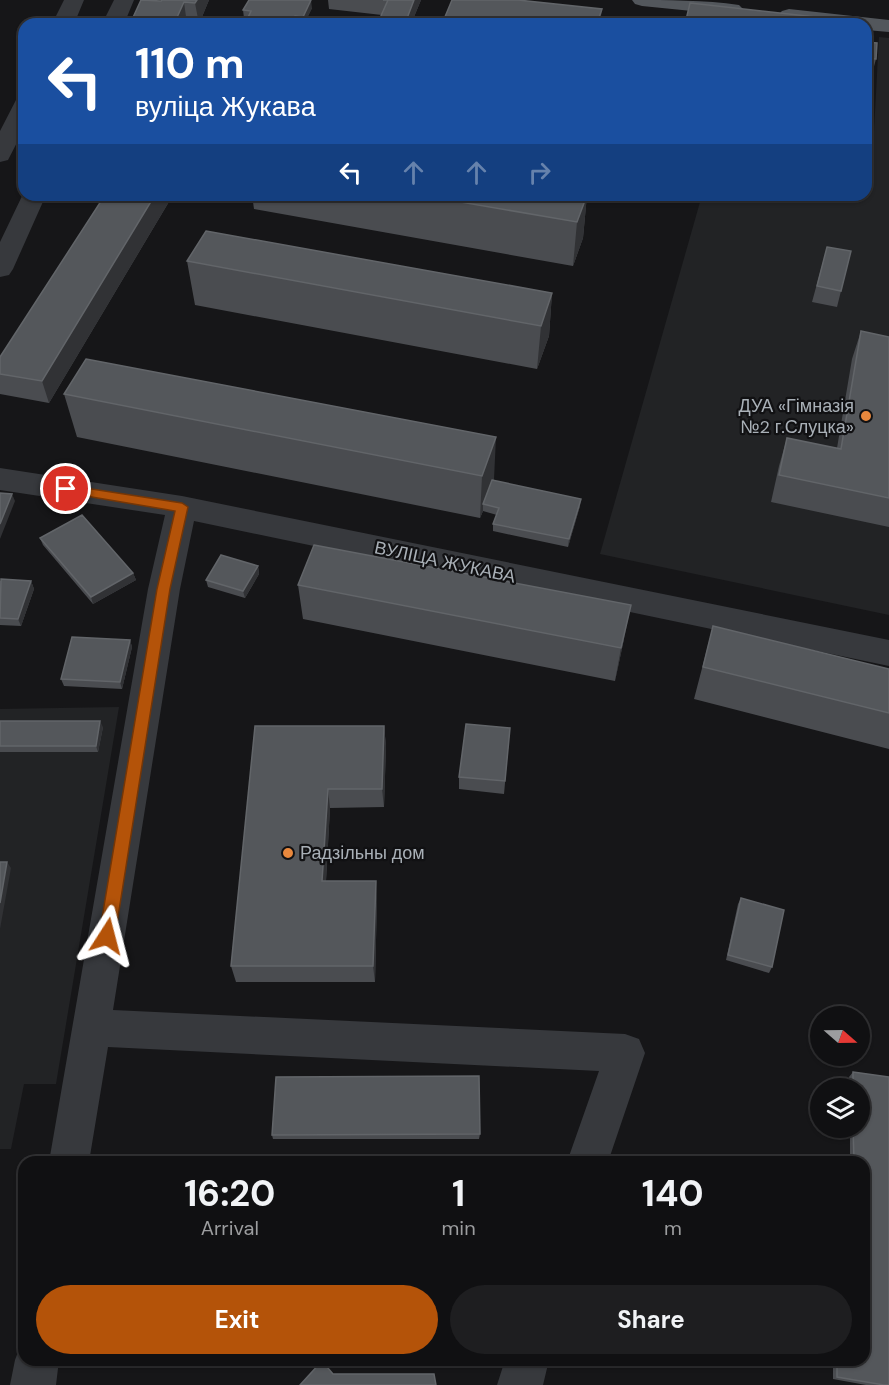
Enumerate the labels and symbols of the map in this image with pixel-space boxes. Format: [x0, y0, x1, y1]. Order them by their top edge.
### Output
place label: ДУА «Гімназія №2 г.Слуцка» [739, 394, 854, 439]
marker: ДУА «Гімназія №2 г.Слуцка» [859, 409, 873, 423]
pin [40, 463, 91, 514]
street label: ВУЛІЦА ЖУКАВА [372, 535, 518, 589]
place label: Радзільны дом [300, 841, 425, 865]
marker: Радзільны дом [281, 846, 295, 860]
position arrow [75, 904, 139, 968]
north arrow [810, 1006, 870, 1066]

